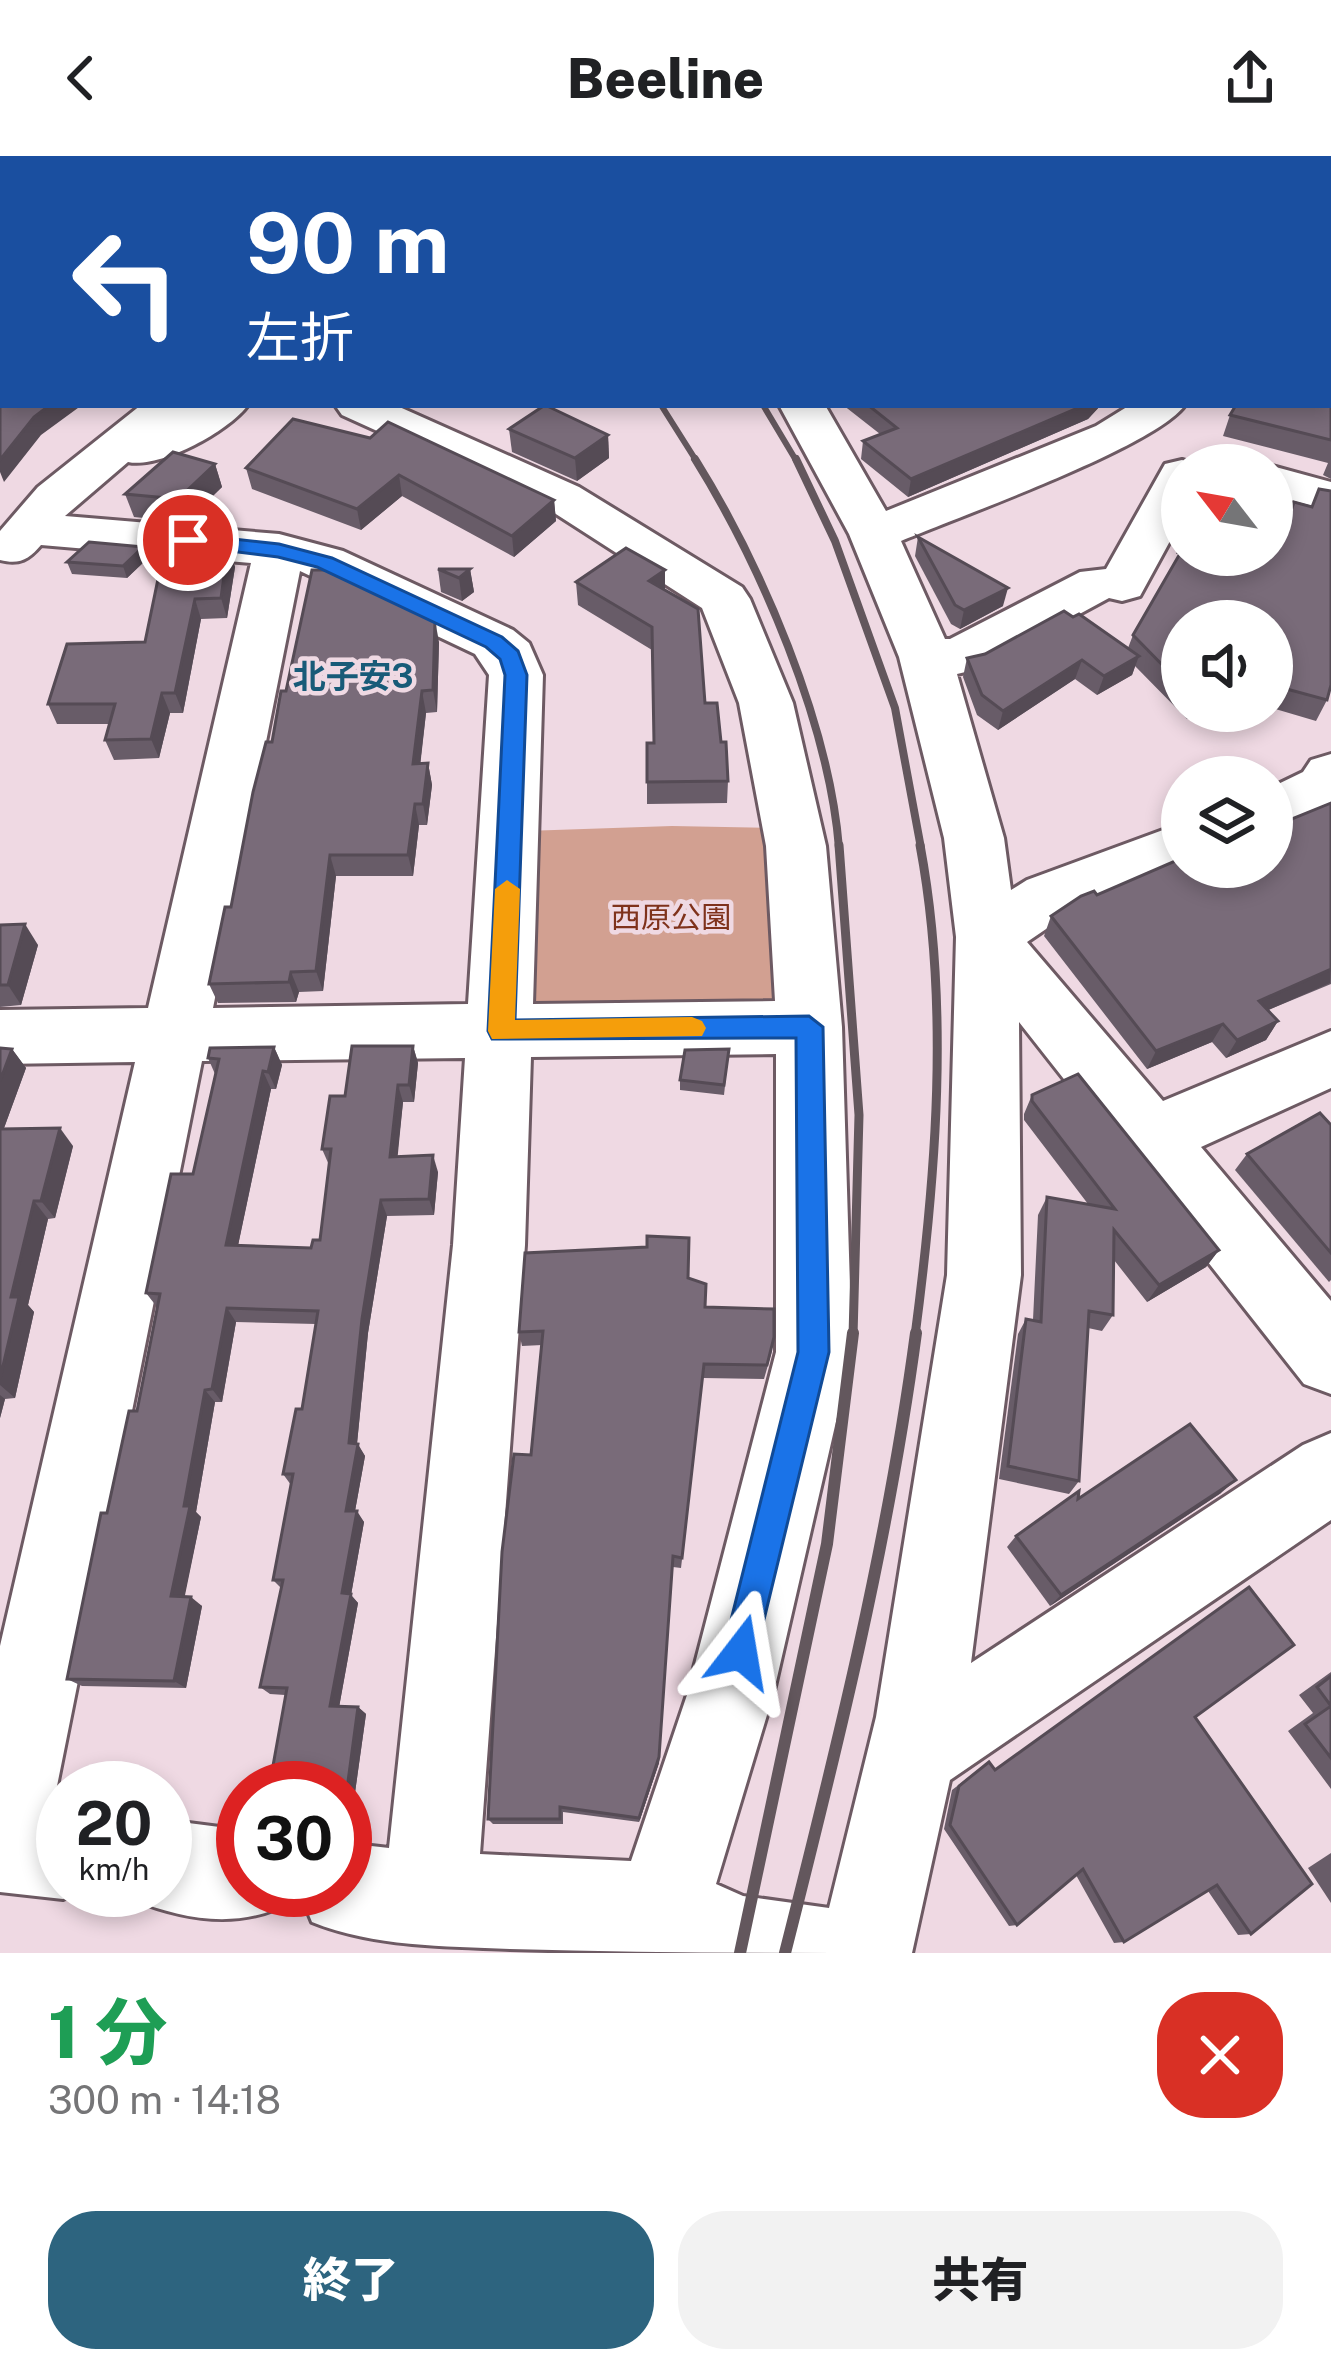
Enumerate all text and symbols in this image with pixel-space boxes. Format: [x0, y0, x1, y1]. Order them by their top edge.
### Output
icon: back [48, 45, 114, 111]
icon: share [1217, 45, 1283, 111]
text: Beeline [567, 47, 764, 110]
text: 90 m [246, 193, 449, 292]
icon: left [48, 204, 204, 360]
text: 左折 [246, 306, 354, 369]
north arrow [1161, 444, 1293, 576]
map controls [1161, 444, 1293, 888]
pin [137, 489, 239, 591]
icon: arrive [155, 507, 221, 573]
button: sound [1161, 600, 1293, 732]
district label: 北子安3 [293, 657, 413, 695]
button: layers [1161, 756, 1293, 888]
park label: 西原公園 [611, 899, 731, 935]
position arrow [678, 1589, 804, 1715]
speed limit sign: 30 [216, 1761, 372, 1917]
text: 20 [76, 1788, 152, 1859]
text: km/h [79, 1851, 149, 1887]
text: 1 分 [48, 1990, 167, 2074]
button: close [1157, 1992, 1283, 2118]
text: 300 m · 14:18 [48, 2077, 281, 2123]
button: 終了 [48, 2211, 654, 2349]
button: 共有 [678, 2211, 1283, 2349]

